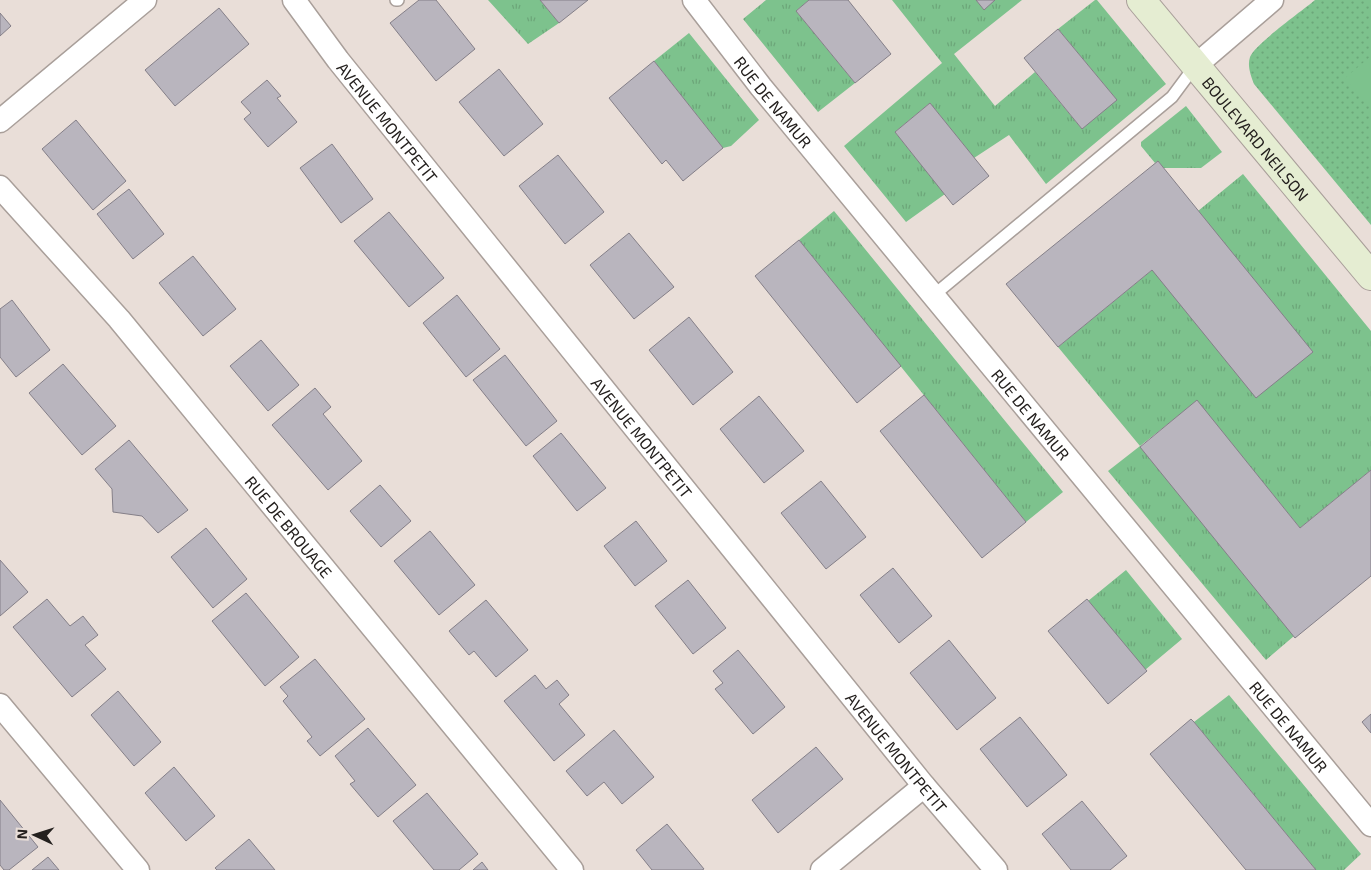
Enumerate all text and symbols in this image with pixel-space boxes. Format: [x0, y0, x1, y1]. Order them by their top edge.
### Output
street label: RUE DE NAMUR [731, 52, 816, 151]
street label: AVENUE MONTPETIT [334, 58, 442, 186]
street label: BOULEVARD NEILSON [1199, 73, 1313, 204]
street label: RUE DE NAMUR [988, 365, 1074, 463]
street label: AVENUE MONTPETIT [588, 373, 697, 501]
street label: RUE DE BROUAGE [242, 471, 337, 581]
street label: RUE DE NAMUR [1246, 677, 1332, 775]
street label: AVENUE MONTPETIT [843, 688, 952, 816]
north arrow [10, 810, 60, 860]
text: N [13, 828, 30, 840]

